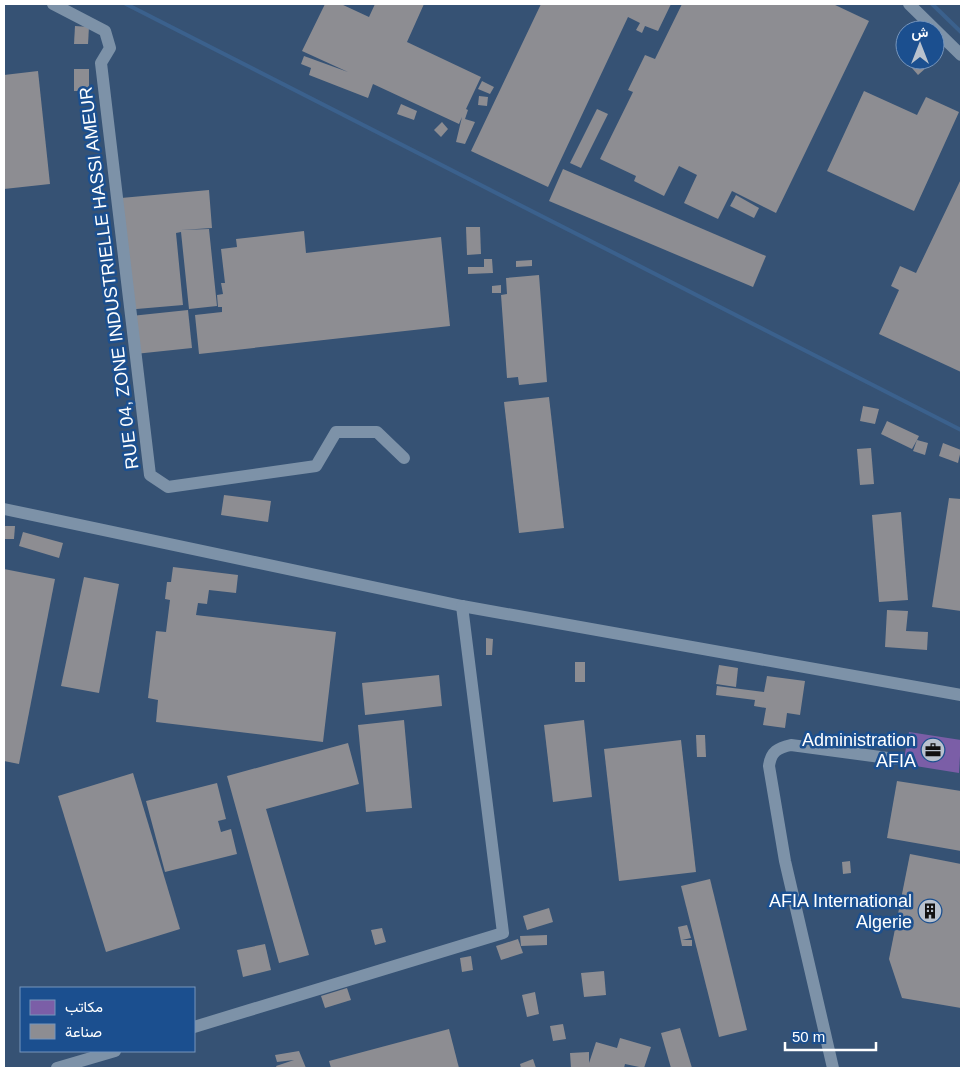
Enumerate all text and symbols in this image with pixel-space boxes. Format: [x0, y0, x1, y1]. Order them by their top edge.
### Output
north arrow [895, 20, 945, 70]
text: ش [912, 24, 929, 41]
street label: RUE 04, ZONE INDUSTRIELLE HASSI AMEUR [76, 86, 142, 470]
place label: Administration AFIA [802, 730, 916, 771]
office icon: Administration AFIA [920, 737, 946, 763]
place label: AFIA International Algerie [769, 891, 912, 932]
building icon: AFIA International Algerie [917, 898, 943, 924]
legend [20, 987, 195, 1052]
text: مكاتب [65, 998, 103, 1016]
scale bar [785, 1020, 876, 1052]
text: صناعة [65, 1023, 102, 1040]
text: 50 m [792, 1028, 825, 1045]

